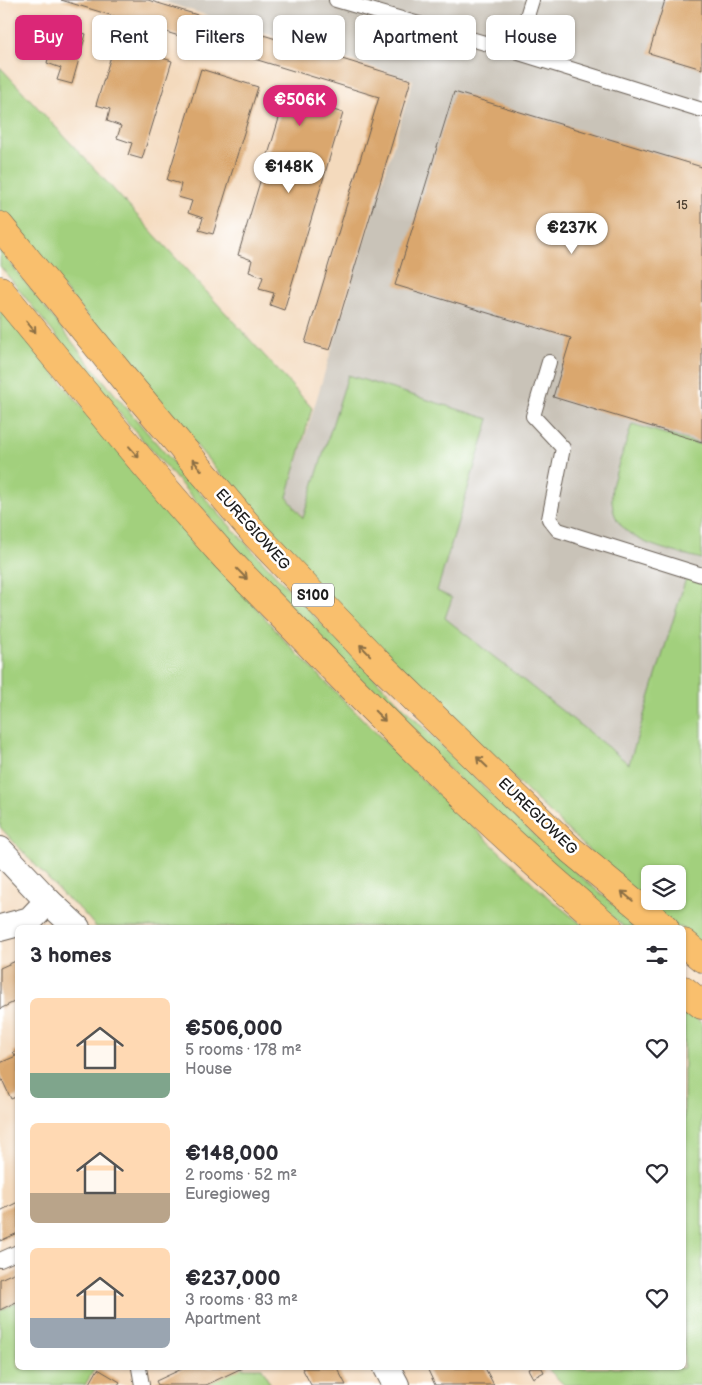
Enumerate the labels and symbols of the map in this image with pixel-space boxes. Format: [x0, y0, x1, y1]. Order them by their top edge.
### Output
pin: €506K [265, 84, 335, 127]
pin: €148K [254, 152, 324, 194]
house number: 15 [676, 198, 688, 213]
pin: €237K [537, 212, 607, 255]
one-way arrow [25, 321, 36, 334]
one-way arrow [129, 446, 140, 459]
one-way arrow [191, 459, 202, 472]
street label: EUREGIOWEG [211, 485, 294, 574]
one-way arrow [236, 568, 248, 580]
road number: S100 [292, 584, 334, 606]
one-way arrow [359, 643, 371, 656]
one-way arrow [374, 709, 386, 722]
one-way arrow [477, 757, 489, 769]
street label: EUREGIOWEG [494, 774, 581, 859]
one-way arrow [621, 891, 634, 902]

